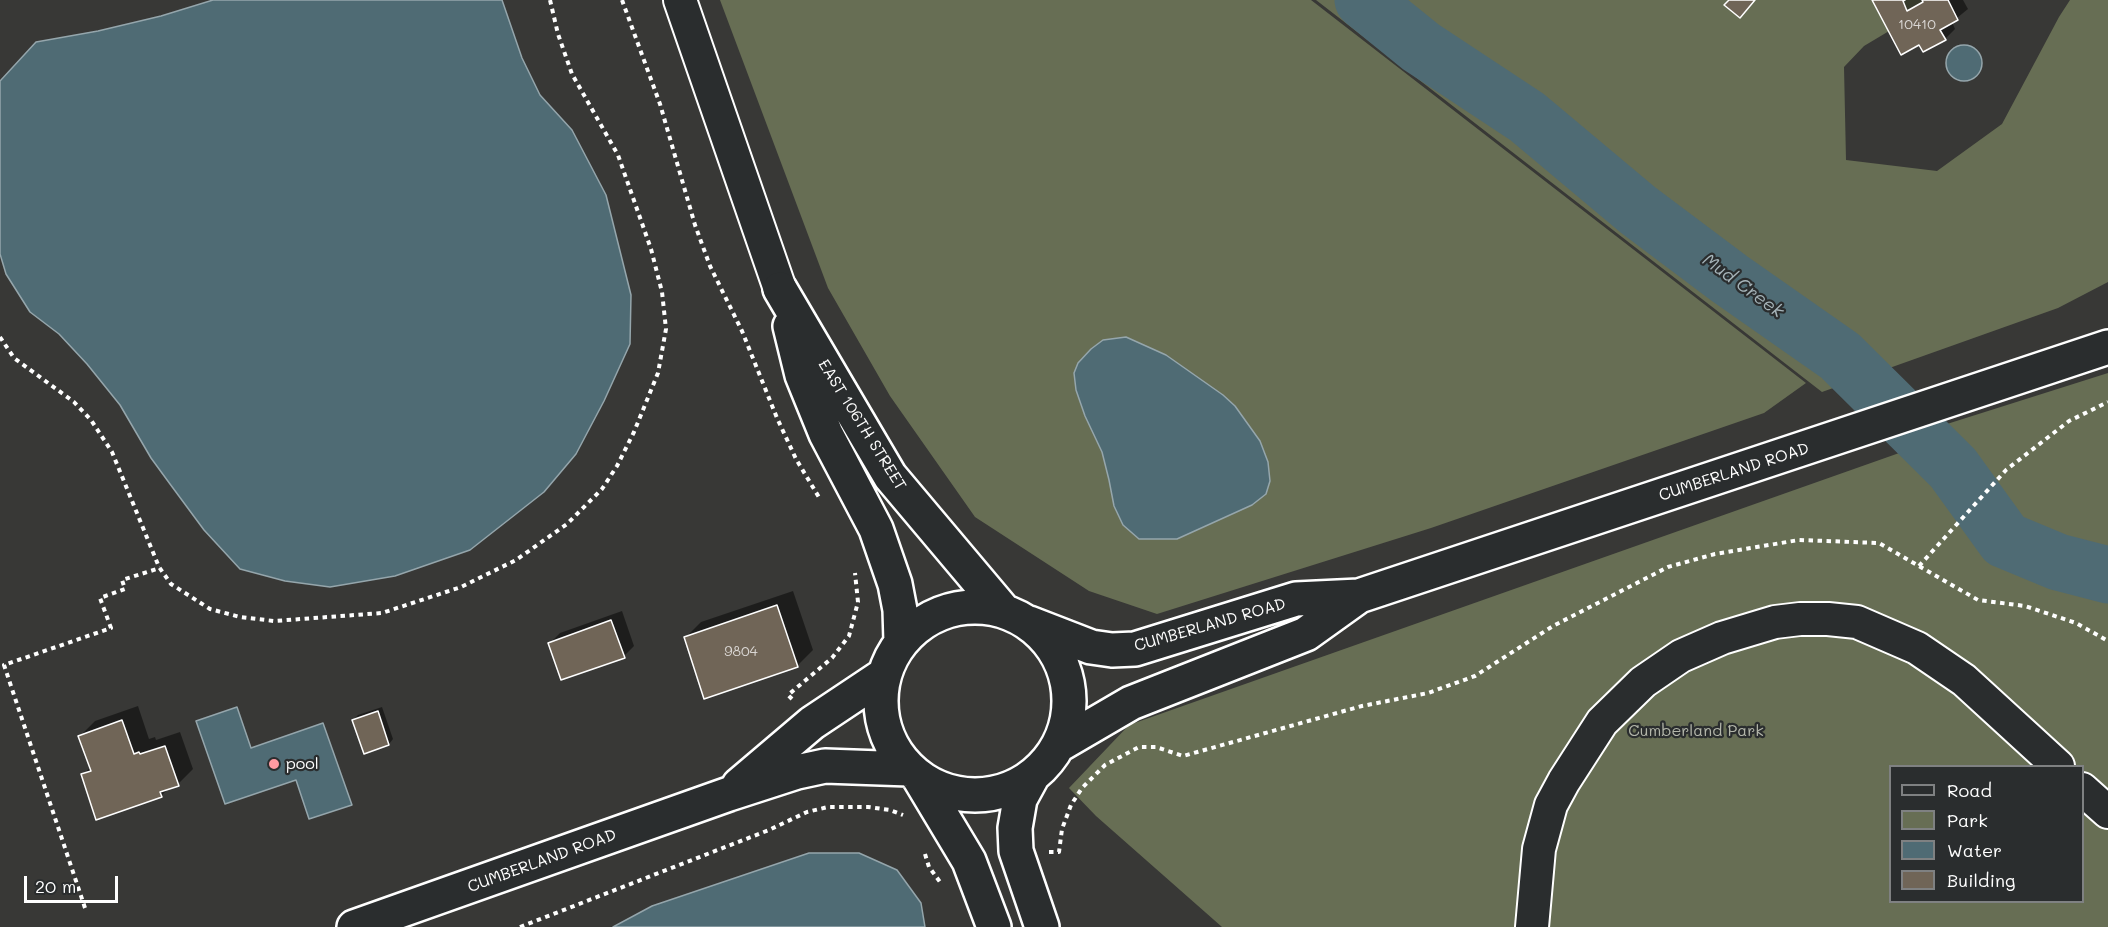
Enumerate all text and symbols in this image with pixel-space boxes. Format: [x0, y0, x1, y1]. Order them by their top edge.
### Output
house number: 10410 [1898, 17, 1936, 33]
water label: Mud Creek [1698, 249, 1788, 323]
street label: EAST 106TH STREET [814, 356, 910, 494]
street label: CUMBERLAND ROAD [1657, 439, 1811, 505]
street label: CUMBERLAND ROAD [1132, 594, 1288, 656]
house number: 9804 [724, 644, 758, 660]
park label: Cumberland Park [1628, 721, 1764, 741]
place label: pool [286, 754, 319, 774]
marker: pool [267, 757, 281, 771]
legend [1889, 765, 2084, 903]
text: Road [1947, 778, 1992, 802]
text: Park [1947, 808, 1988, 832]
street label: CUMBERLAND ROAD [465, 825, 619, 897]
text: Water [1947, 838, 2002, 862]
scale bar [27, 864, 122, 902]
text: Building [1947, 868, 2015, 892]
text: 20 m [35, 874, 76, 898]

